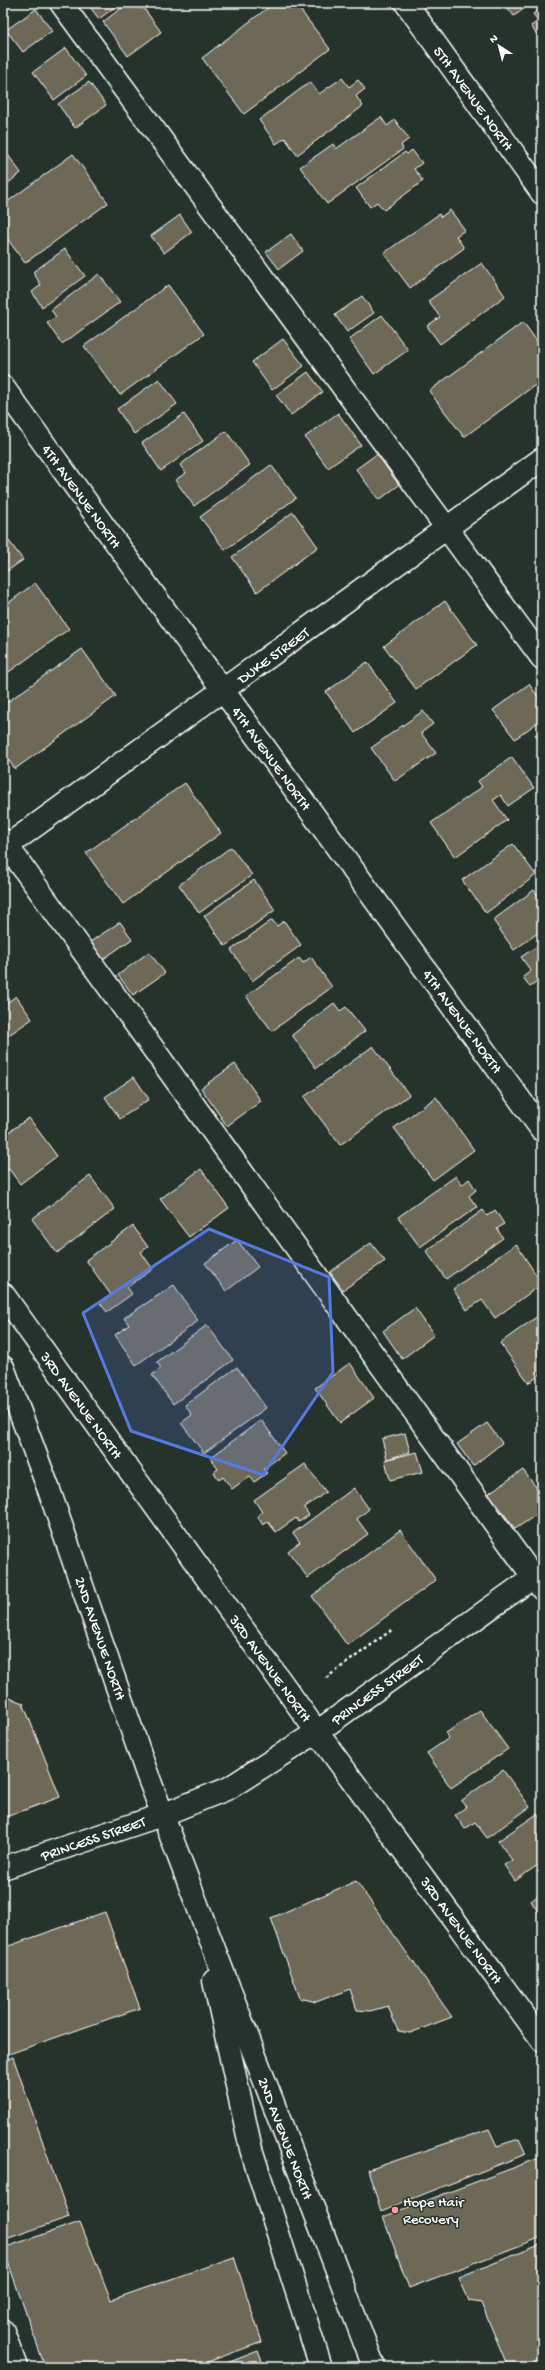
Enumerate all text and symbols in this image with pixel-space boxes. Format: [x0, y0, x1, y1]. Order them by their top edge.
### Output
north arrow [479, 26, 519, 66]
text: N [488, 33, 501, 46]
street label: 5TH AVENUE NORTH [428, 43, 517, 155]
street label: 4TH AVENUE NORTH [37, 442, 124, 553]
street label: DUKE STREET [234, 624, 315, 689]
street label: 4TH AVENUE NORTH [227, 704, 314, 815]
street label: 4TH AVENUE NORTH [418, 967, 505, 1078]
street label: 3RD AVENUE NORTH [35, 1348, 126, 1464]
street label: 2ND AVENUE NORTH [70, 1575, 129, 1703]
street label: 3RD AVENUE NORTH [224, 1611, 315, 1727]
street label: PRINCESS STREET [328, 1650, 429, 1731]
street label: PRINCESS STREET [38, 1813, 150, 1867]
street label: 3RD AVENUE NORTH [415, 1873, 506, 1989]
street label: 2ND AVENUE NORTH [253, 2075, 316, 2203]
place label: Hope Hair Recovery [403, 2194, 465, 2229]
marker: Hope Hair Recovery [390, 2205, 400, 2215]

